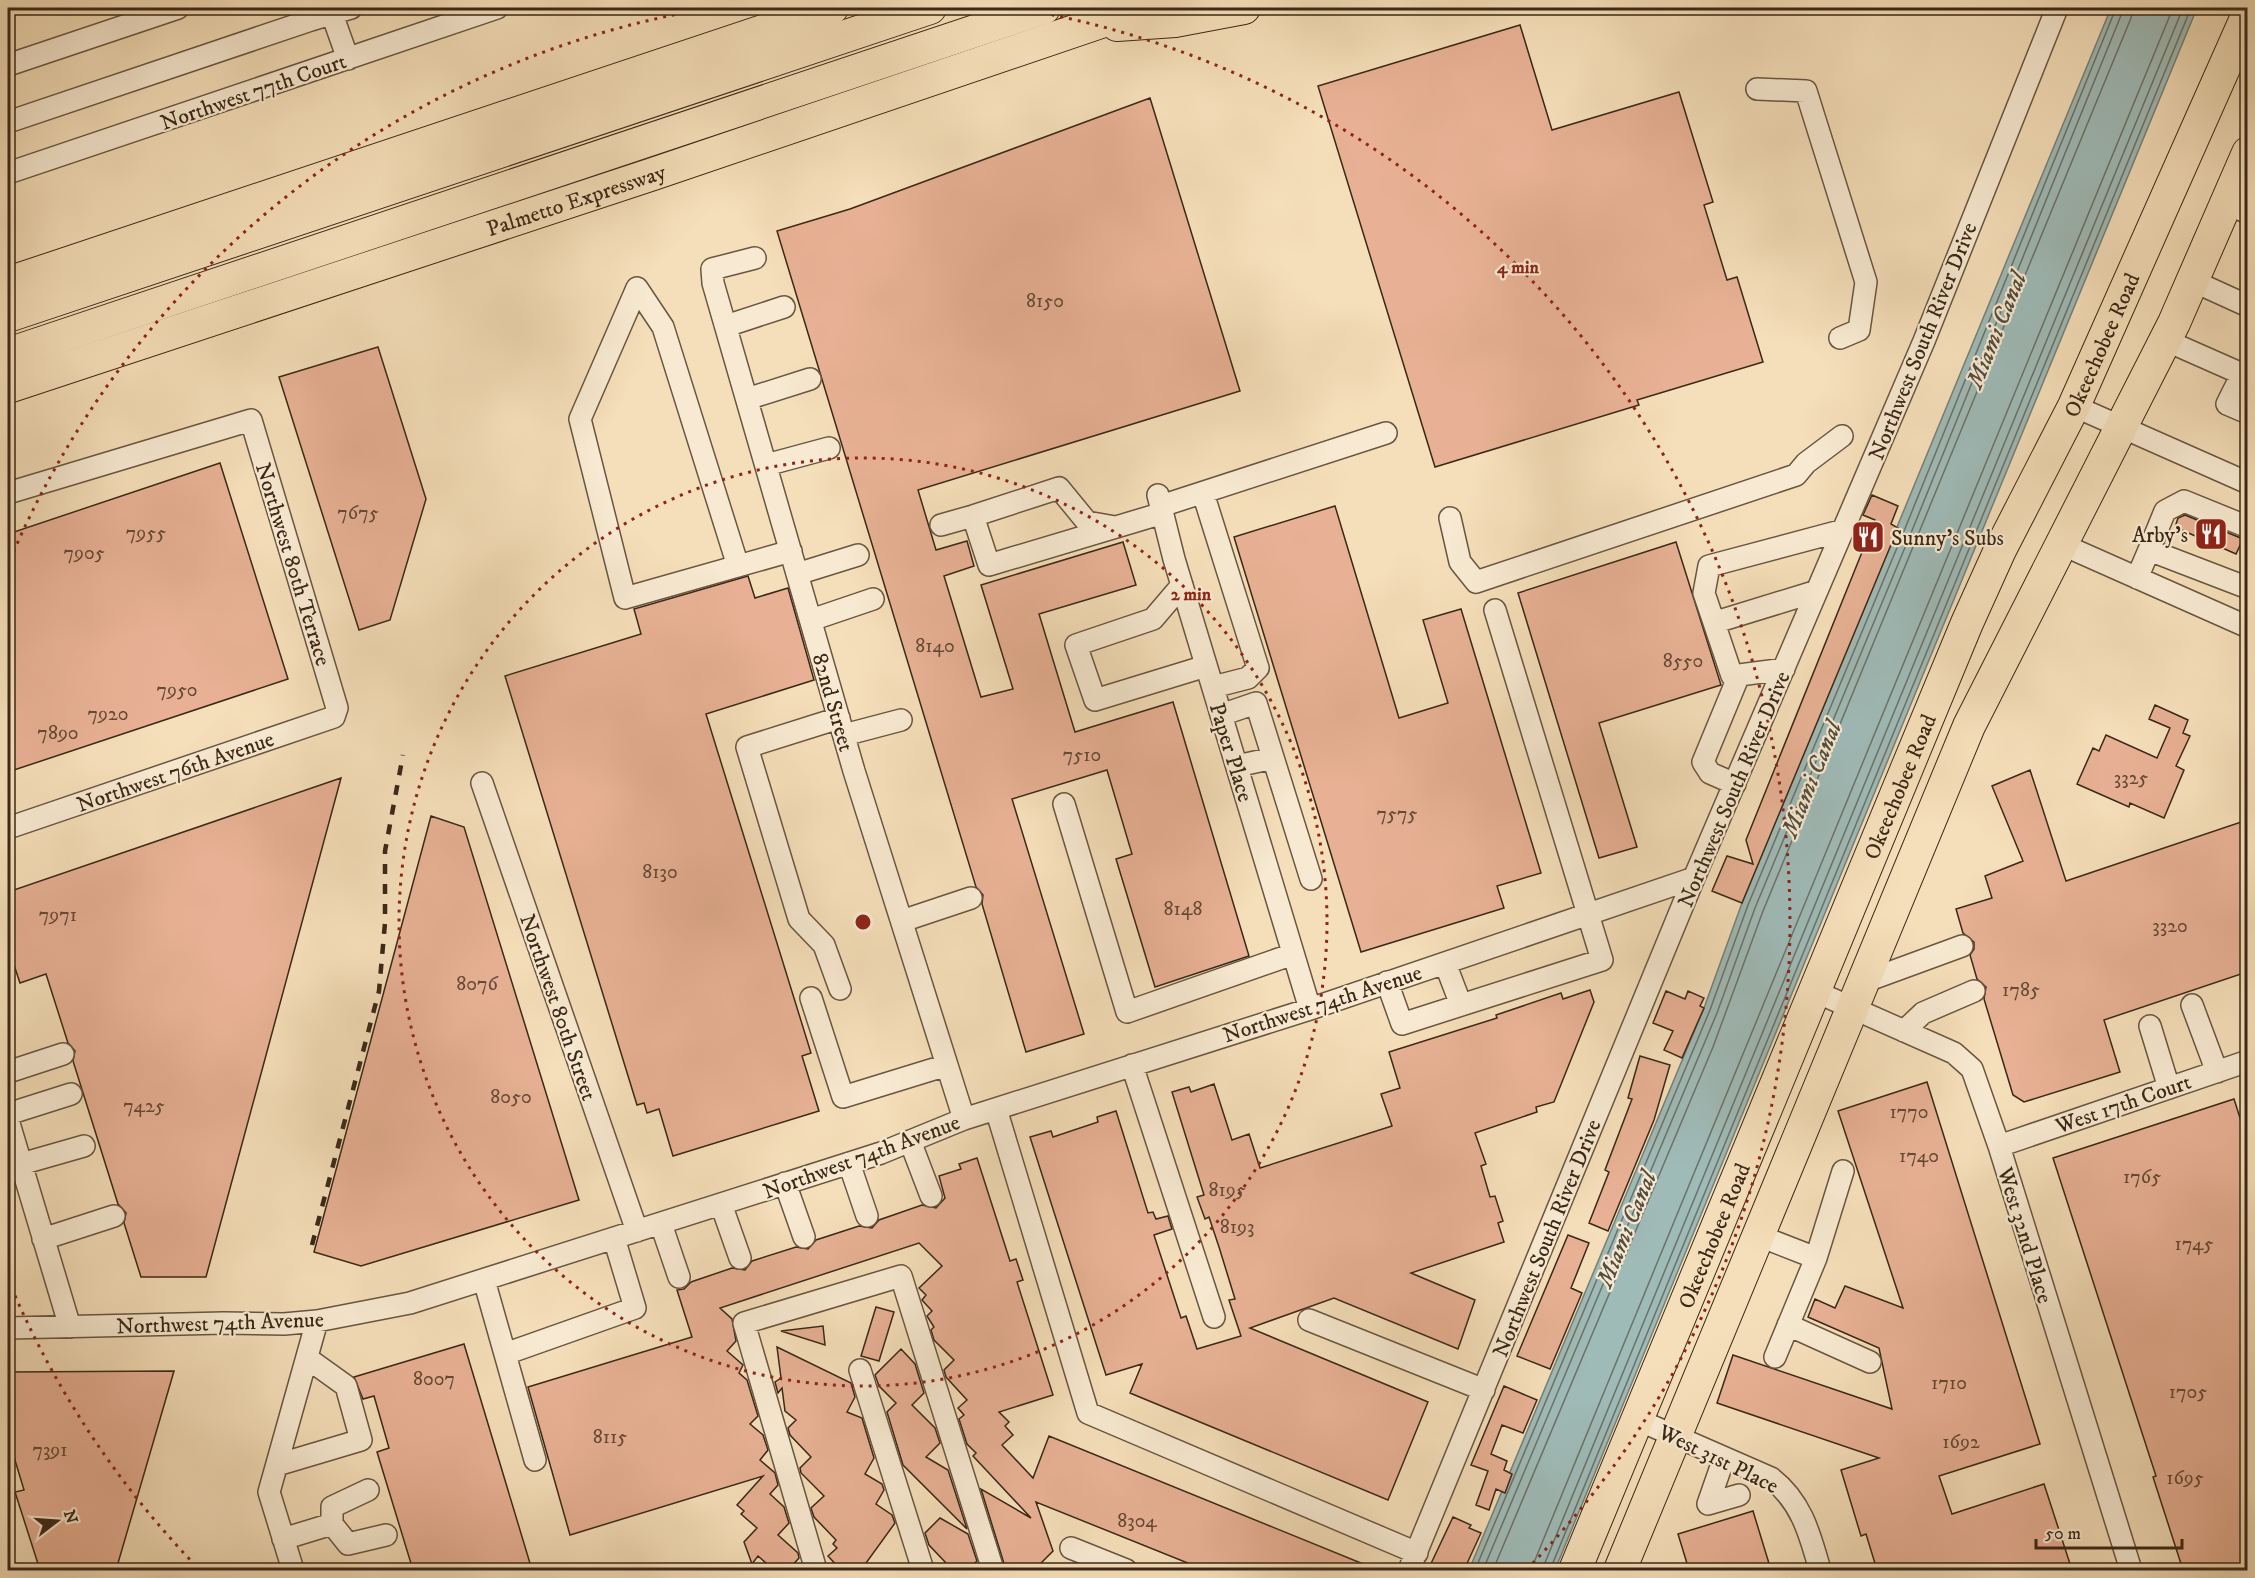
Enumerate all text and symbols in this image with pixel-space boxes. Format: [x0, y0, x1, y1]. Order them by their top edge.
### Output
street label: Northwest 77th Court [157, 48, 350, 137]
street label: Palmetto Expressway [483, 159, 670, 243]
street label: Northwest South River Drive [1863, 219, 1984, 464]
text: 4 min [1496, 257, 1539, 279]
water label: Miami Canal [1959, 265, 2035, 395]
street label: Okeechobee Road [2059, 269, 2146, 422]
house number: 8150 [1026, 289, 1064, 314]
street label: Northwest 80th Terrace [249, 460, 336, 669]
house number: 7675 [337, 501, 379, 526]
restaurant icon: Arby's [2193, 516, 2229, 552]
restaurant icon: Sunny's Subs [1850, 519, 1886, 555]
house number: 7955 [126, 521, 166, 546]
place label: Arby's [2132, 522, 2188, 549]
place label: Sunny's Subs [1891, 525, 2004, 552]
house number: 7905 [63, 541, 105, 566]
text: 2 min [1171, 584, 1212, 606]
house number: 8140 [915, 634, 955, 659]
house number: 8550 [1663, 649, 1703, 674]
street label: 82nd Street [806, 650, 859, 755]
street label: Northwest South River Drive [1672, 667, 1796, 912]
house number: 7950 [156, 678, 198, 703]
street label: Paper Place [1203, 700, 1258, 805]
house number: 7920 [87, 702, 129, 727]
street label: Okeechobee Road [1859, 710, 1943, 864]
water label: Miami Canal [1774, 714, 1850, 844]
house number: 7890 [37, 721, 79, 746]
street label: Northwest 76th Avenue [73, 726, 278, 819]
house number: 7510 [1063, 743, 1101, 768]
house number: 3325 [2114, 766, 2148, 791]
house number: 7575 [1377, 802, 1417, 827]
house number: 8130 [642, 860, 678, 885]
house number: 8148 [1164, 897, 1202, 922]
house number: 7971 [39, 903, 77, 928]
street label: Northwest 80th Street [513, 911, 602, 1104]
centre of rings [853, 912, 873, 932]
house number: 3320 [2152, 914, 2188, 939]
street label: Northwest 74th Avenue [1220, 959, 1425, 1049]
house number: 8076 [456, 972, 498, 997]
house number: 1785 [2002, 978, 2040, 1003]
street label: West 17th Court [2051, 1069, 2195, 1141]
house number: 8050 [490, 1085, 532, 1110]
house number: 7425 [123, 1094, 165, 1119]
house number: 1770 [1889, 1100, 1929, 1125]
street label: Northwest 74th Avenue [759, 1109, 964, 1206]
street label: Northwest South River Drive [1487, 1116, 1608, 1361]
house number: 1740 [1899, 1144, 1939, 1169]
street label: Okeechobee Road [1673, 1159, 1757, 1313]
street label: West 32nd Place [1991, 1163, 2058, 1307]
water label: Miami Canal [1589, 1164, 1665, 1294]
house number: 1765 [2123, 1165, 2161, 1190]
house number: 8195 [1208, 1178, 1246, 1203]
house number: 8193 [1220, 1215, 1254, 1240]
house number: 1745 [2175, 1232, 2213, 1257]
street label: Northwest 74th Avenue [116, 1306, 324, 1341]
house number: 8007 [413, 1367, 455, 1392]
house number: 1710 [1931, 1371, 1967, 1396]
house number: 1705 [2169, 1380, 2207, 1405]
street label: West 31st Place [1653, 1418, 1783, 1500]
house number: 8115 [593, 1425, 627, 1450]
house number: 1692 [1942, 1430, 1980, 1455]
house number: 7391 [32, 1438, 68, 1463]
house number: 1695 [2166, 1466, 2204, 1491]
north arrow [27, 1491, 87, 1551]
text: N [59, 1508, 82, 1526]
house number: 8304 [1117, 1509, 1157, 1534]
scale bar [2036, 1512, 2182, 1550]
text: 50 m [2045, 1523, 2081, 1545]

